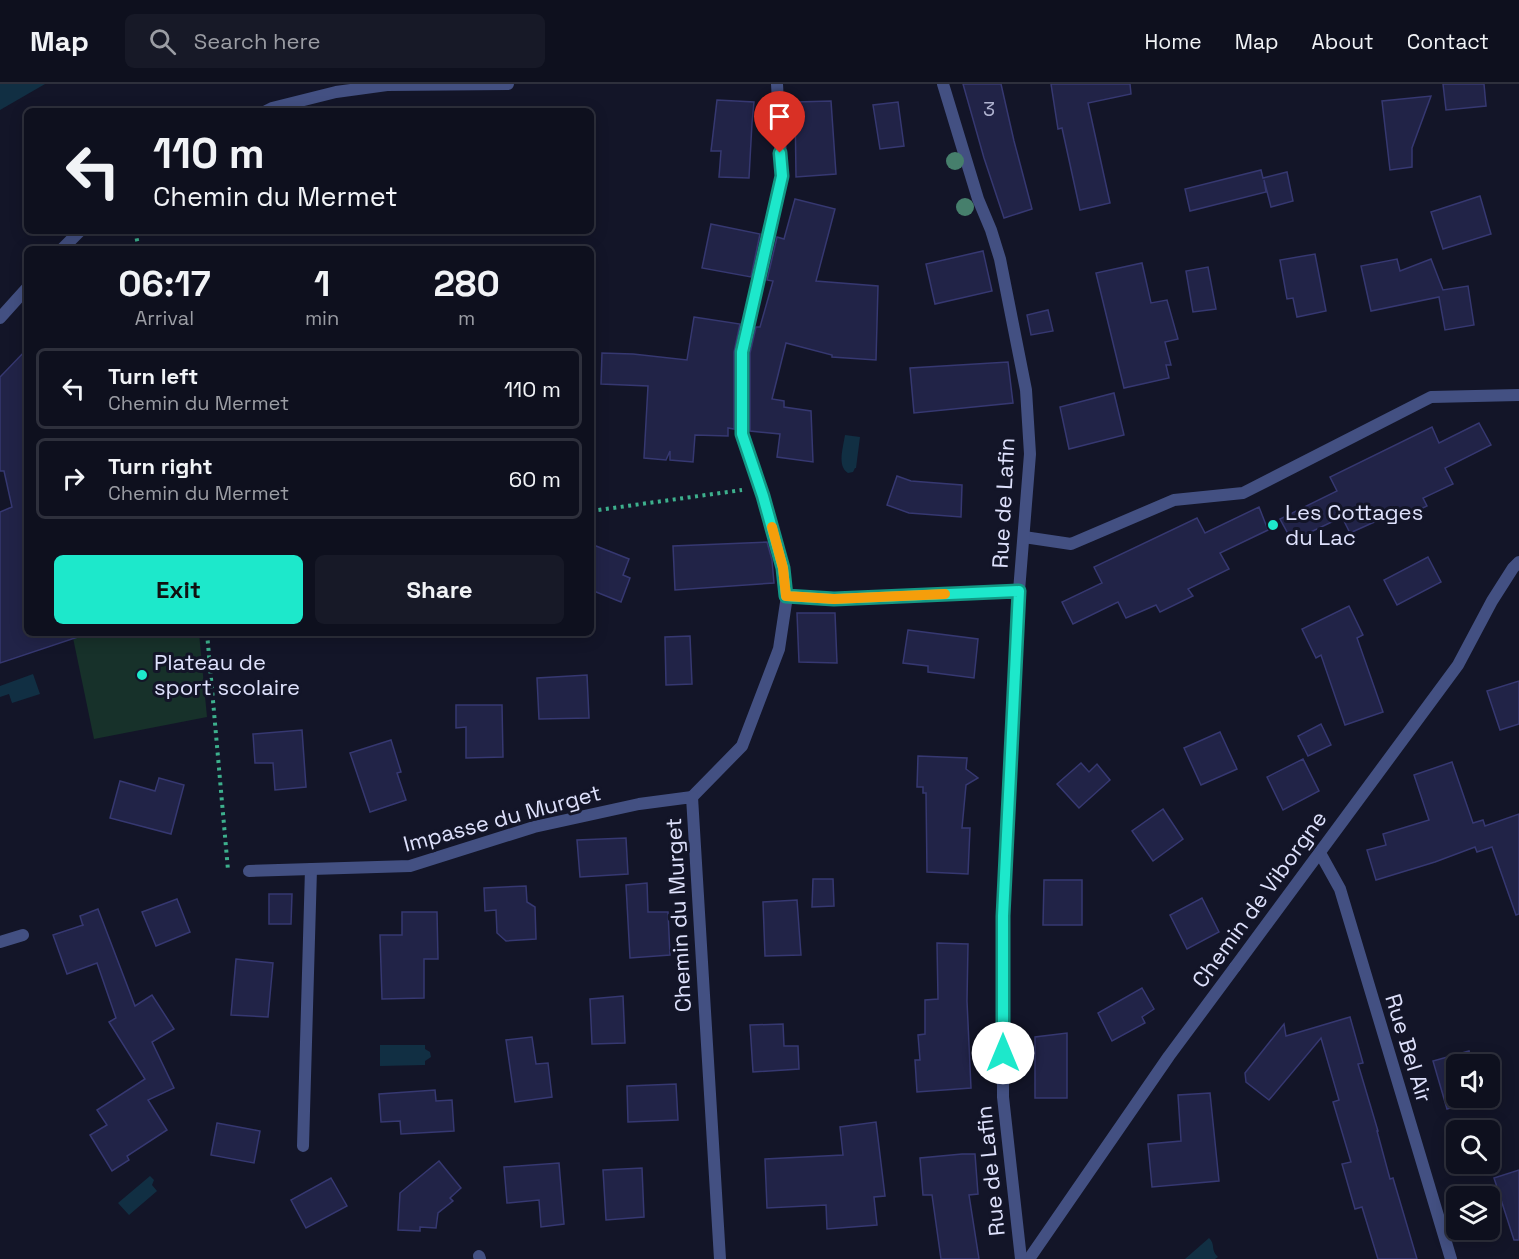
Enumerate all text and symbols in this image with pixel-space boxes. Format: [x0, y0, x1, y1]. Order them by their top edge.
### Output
search box [125, 14, 545, 68]
text: Map [30, 23, 89, 59]
icon: search [146, 25, 179, 58]
text: Search here [194, 27, 321, 55]
text: Home [1144, 28, 1202, 55]
text: Map [1235, 28, 1279, 55]
text: About [1312, 28, 1374, 55]
text: Contact [1407, 28, 1489, 55]
pin [754, 91, 805, 153]
house number: 3 [983, 96, 995, 122]
icon: arrive [763, 100, 796, 133]
text: 110 m [153, 127, 265, 180]
icon: left [54, 132, 132, 210]
text: Chemin du Mermet [153, 179, 398, 214]
text: 06:17 [118, 261, 211, 307]
text: 1 [314, 261, 330, 307]
text: 280 [433, 261, 500, 307]
text: Arrival [135, 305, 194, 331]
text: min [305, 305, 339, 331]
text: m [458, 305, 475, 331]
text: Turn left [108, 362, 198, 390]
icon: left [57, 372, 90, 405]
text: 110 m [504, 375, 561, 403]
text: Chemin du Mermet [108, 390, 289, 416]
street label: Rue de Lafin [986, 437, 1020, 569]
text: Turn right [108, 452, 213, 480]
icon: right [57, 462, 90, 495]
text: 60 m [509, 465, 561, 493]
text: Chemin du Mermet [108, 480, 289, 506]
place label: Les Cottages du Lac [1285, 498, 1423, 551]
marker: Les Cottages du Lac [1266, 518, 1280, 532]
button: Exit [54, 555, 303, 624]
button: Share [315, 555, 564, 624]
place label: Plateau de sport scolaire [154, 648, 300, 701]
marker: Plateau de sport scolaire [135, 668, 149, 682]
street label: Impasse du Murget [400, 778, 604, 858]
street label: Chemin de Viborgne [1185, 805, 1333, 993]
street label: Chemin du Murget [659, 817, 697, 1013]
street label: Rue Bel Air [1379, 990, 1439, 1106]
position arrow [971, 1021, 1035, 1085]
map controls [1446, 1054, 1500, 1240]
button: sound [1446, 1054, 1500, 1108]
street label: Rue de Lafin [969, 1104, 1011, 1238]
button: search [1446, 1120, 1500, 1174]
button: layers [1446, 1186, 1500, 1240]

